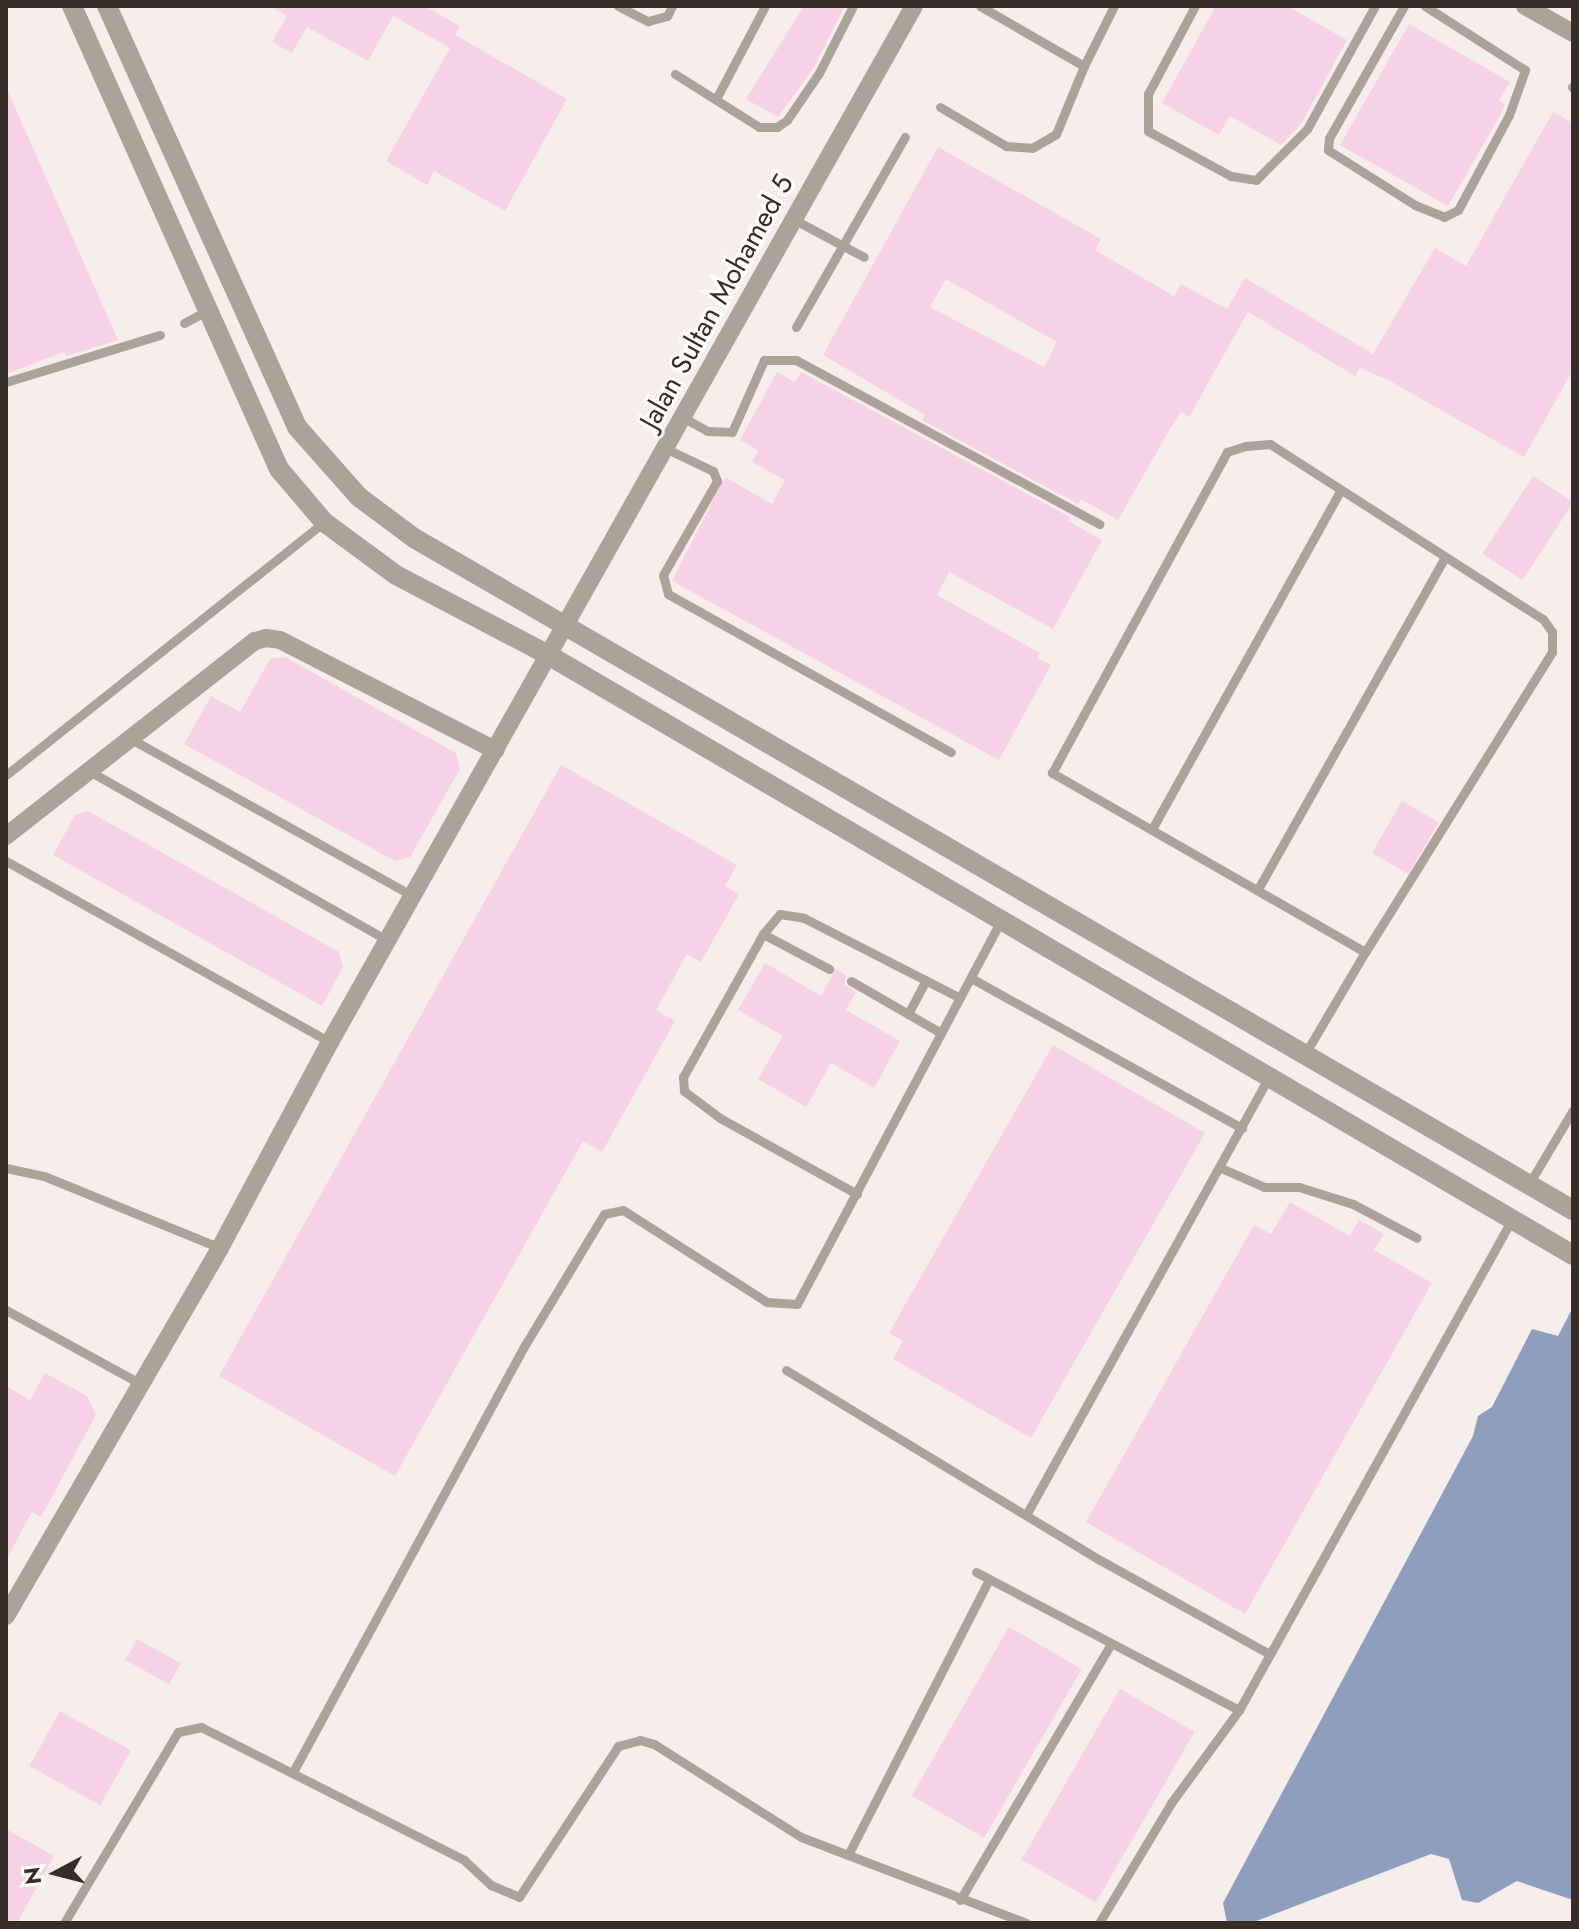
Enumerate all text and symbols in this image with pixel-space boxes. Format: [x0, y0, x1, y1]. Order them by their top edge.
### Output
street label: Jalan Sultan Mohamed 5 [633, 169, 801, 435]
north arrow [16, 1833, 96, 1913]
text: N [15, 1865, 49, 1887]

